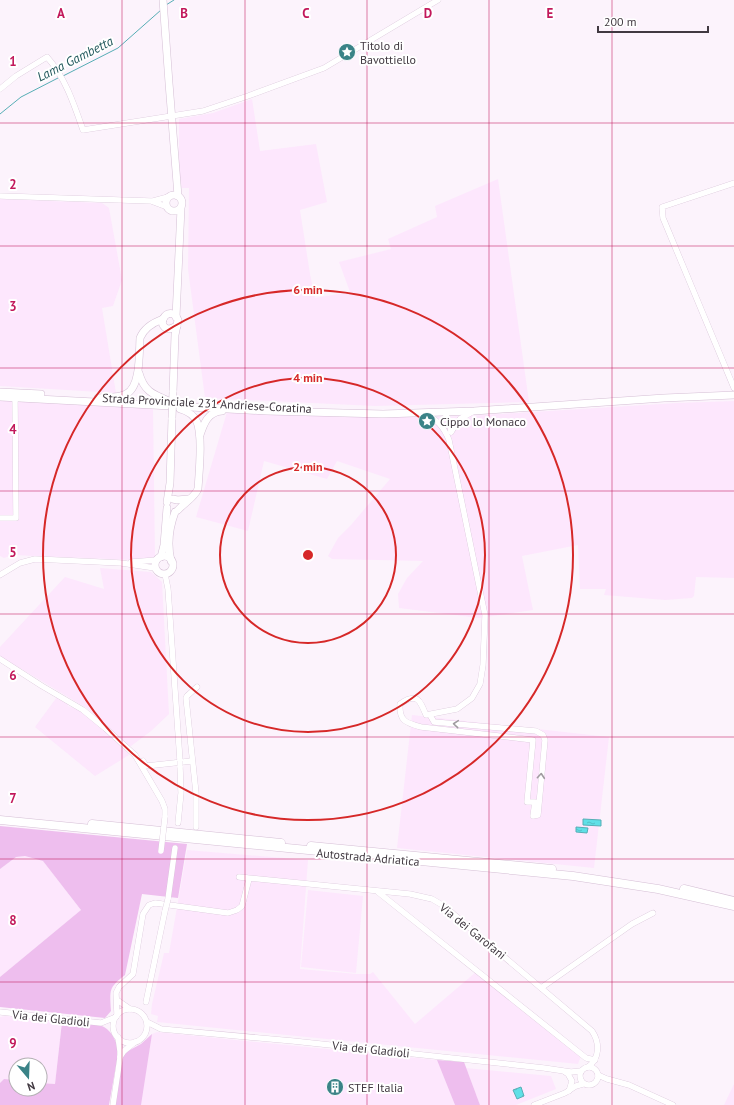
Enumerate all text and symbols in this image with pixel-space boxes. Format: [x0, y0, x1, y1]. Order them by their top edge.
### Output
text: A [57, 5, 65, 22]
text: B [180, 5, 188, 22]
text: C [302, 5, 310, 22]
text: D [424, 5, 432, 22]
text: E [547, 5, 554, 22]
scale bar [598, 8, 708, 34]
text: 200 m [604, 14, 637, 29]
water label: Lama Gambetta [34, 32, 116, 85]
place label: Titolo di Bavottiello [360, 38, 416, 67]
place icon: Titolo di Bavottiello [337, 42, 357, 62]
text: 1 [9, 53, 17, 70]
text: 2 [9, 176, 17, 193]
text: 6 min [293, 282, 323, 297]
text: 3 [9, 298, 17, 315]
text: 4 min [293, 370, 323, 385]
street label: Strada Provinciale 231 Andriese-Coratina [102, 390, 312, 416]
place icon: Cippo lo Monaco [417, 411, 437, 431]
place label: Cippo lo Monaco [440, 414, 526, 429]
text: 4 [9, 421, 17, 438]
text: 2 min [293, 459, 323, 474]
text: 5 [9, 544, 17, 561]
centre of rings [301, 548, 315, 562]
text: 6 [9, 667, 17, 684]
one-way arrow [453, 720, 459, 729]
one-way arrow [537, 773, 546, 779]
text: 7 [9, 790, 17, 807]
street label: Autostrada Adriatica [316, 845, 420, 869]
street label: Via dei Garofani [436, 899, 509, 962]
text: 8 [9, 912, 17, 929]
street label: Via dei Gladioli [11, 1006, 90, 1030]
text: 9 [9, 1035, 17, 1052]
street label: Via dei Gladioli [331, 1037, 410, 1061]
north arrow [8, 1057, 48, 1097]
building icon: STEF Italia [325, 1077, 345, 1097]
text: N [26, 1079, 37, 1094]
place label: STEF Italia [348, 1080, 403, 1095]

